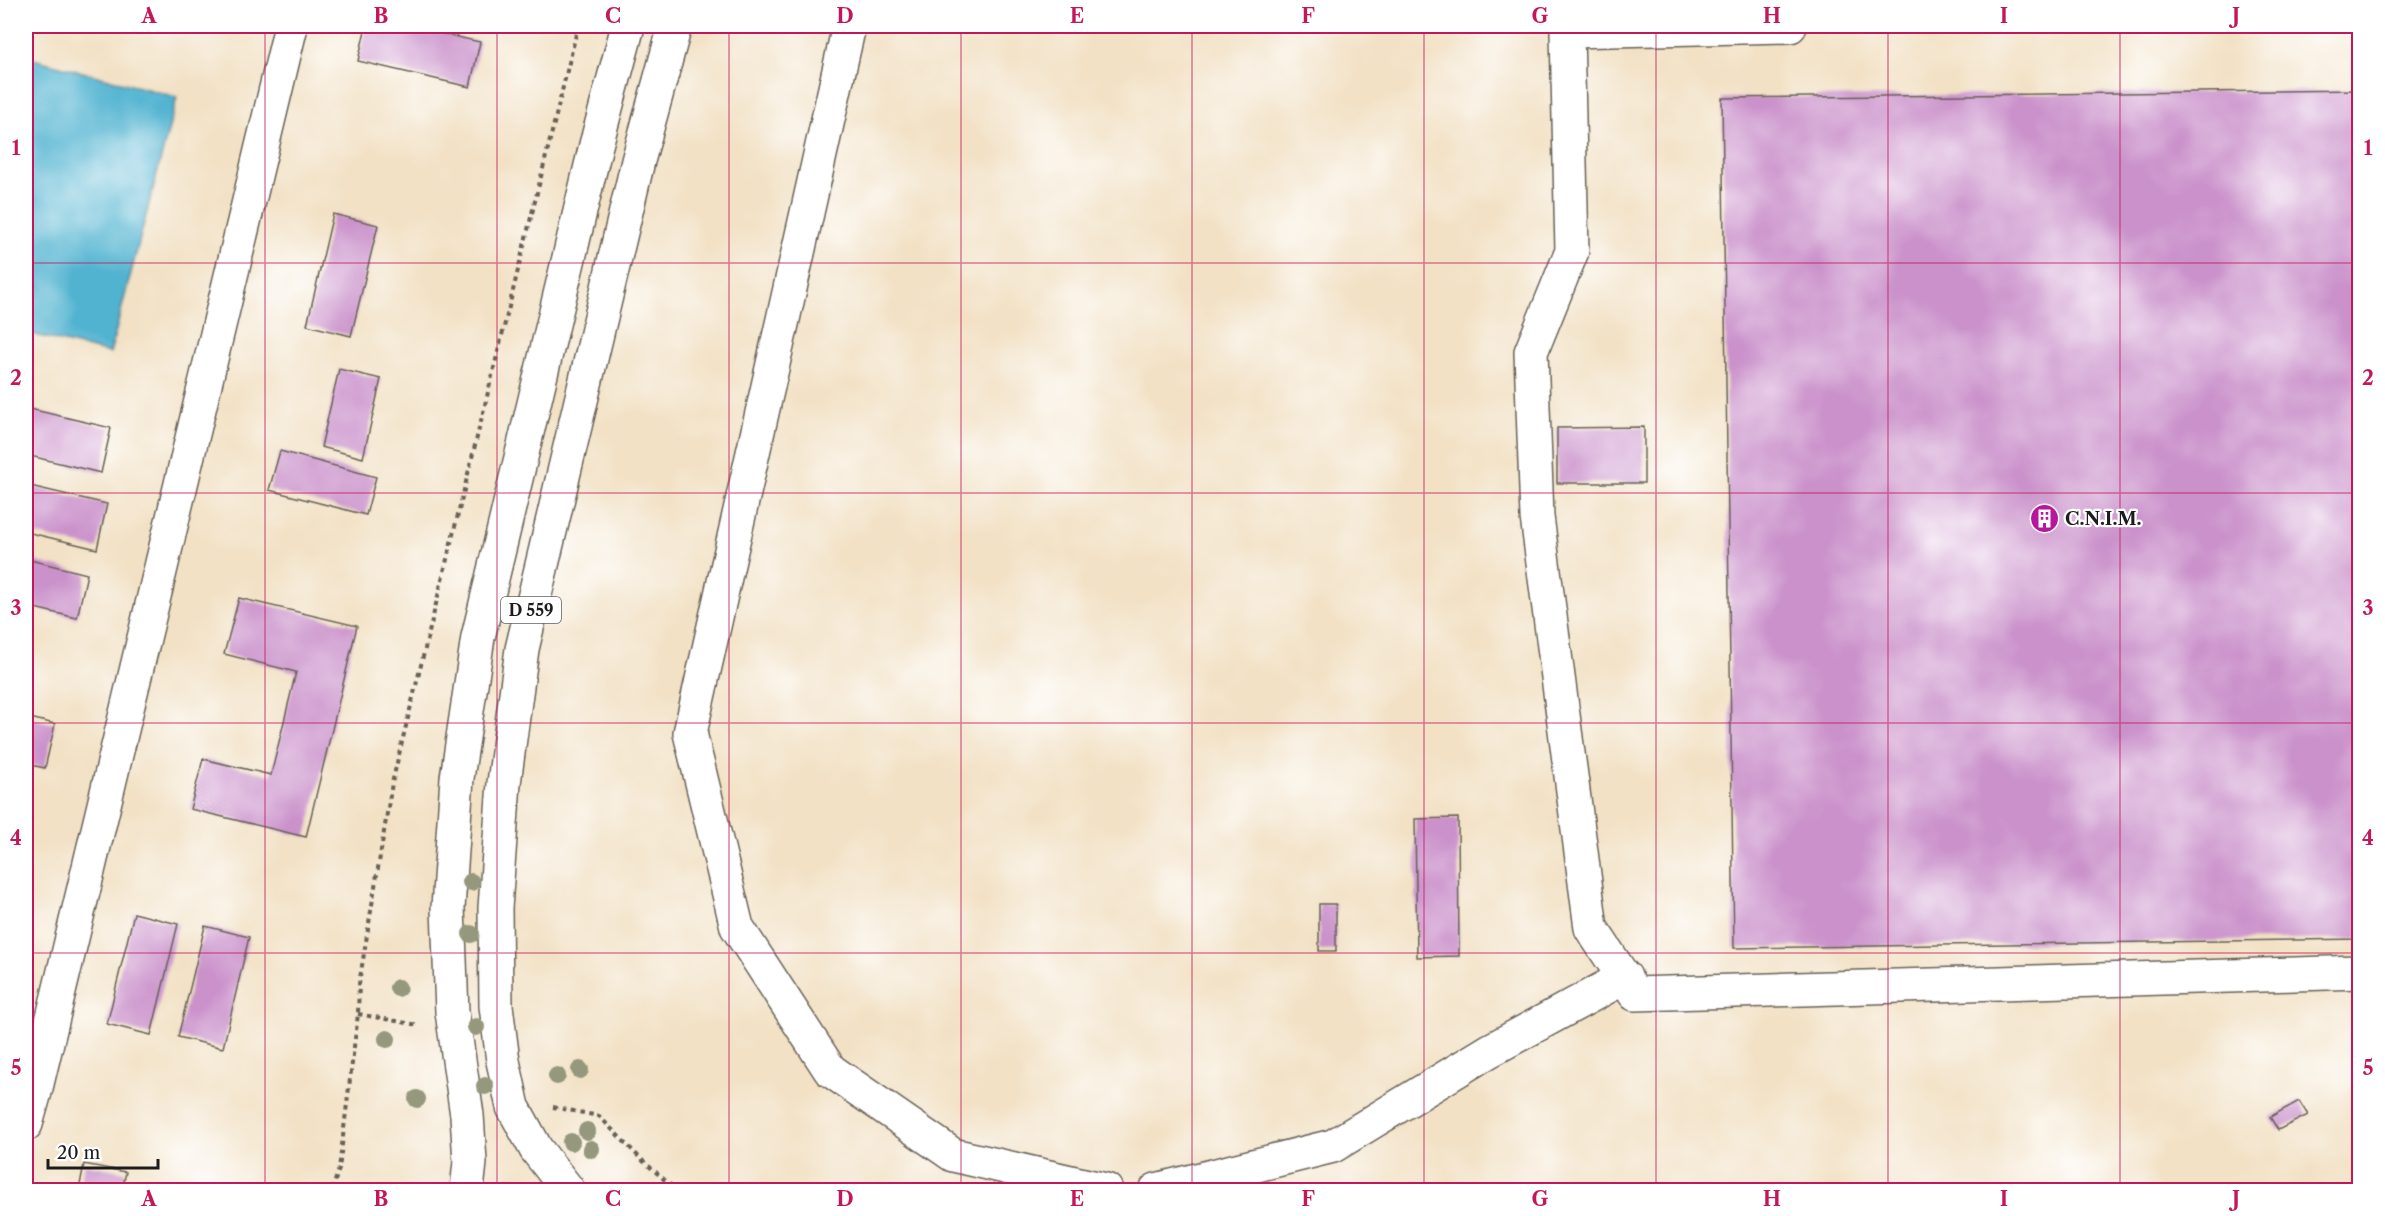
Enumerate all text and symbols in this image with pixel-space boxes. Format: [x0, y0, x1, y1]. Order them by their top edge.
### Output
text: A [140, 4, 157, 28]
text: B [374, 4, 389, 28]
text: C [605, 4, 621, 28]
text: D [836, 4, 854, 28]
text: E [1070, 4, 1084, 28]
text: F [1301, 4, 1315, 28]
text: G [1532, 4, 1549, 28]
text: H [1763, 4, 1781, 28]
text: I [2000, 4, 2008, 28]
text: J [2228, 4, 2240, 28]
text: 1 [12, 136, 21, 160]
text: 1 [2364, 136, 2373, 160]
text: 2 [10, 366, 22, 390]
text: 2 [2362, 366, 2374, 390]
building icon: C.N.I.M. [2028, 503, 2060, 535]
place label: C.N.I.M. [2065, 508, 2142, 530]
text: 3 [10, 596, 22, 620]
text: 3 [2362, 596, 2374, 620]
road number: D 559 [501, 597, 561, 623]
text: 4 [10, 826, 22, 850]
text: 4 [2362, 826, 2374, 850]
text: 5 [10, 1056, 22, 1080]
text: 5 [2362, 1056, 2374, 1080]
scale bar [48, 1132, 158, 1170]
text: 20 m [57, 1142, 101, 1164]
text: A [140, 1187, 157, 1211]
text: B [374, 1187, 389, 1211]
text: C [605, 1187, 621, 1211]
text: D [836, 1187, 854, 1211]
text: E [1070, 1187, 1084, 1211]
text: F [1301, 1187, 1315, 1211]
text: G [1532, 1187, 1549, 1211]
text: H [1763, 1187, 1781, 1211]
text: I [2000, 1187, 2008, 1211]
text: J [2228, 1187, 2240, 1211]

